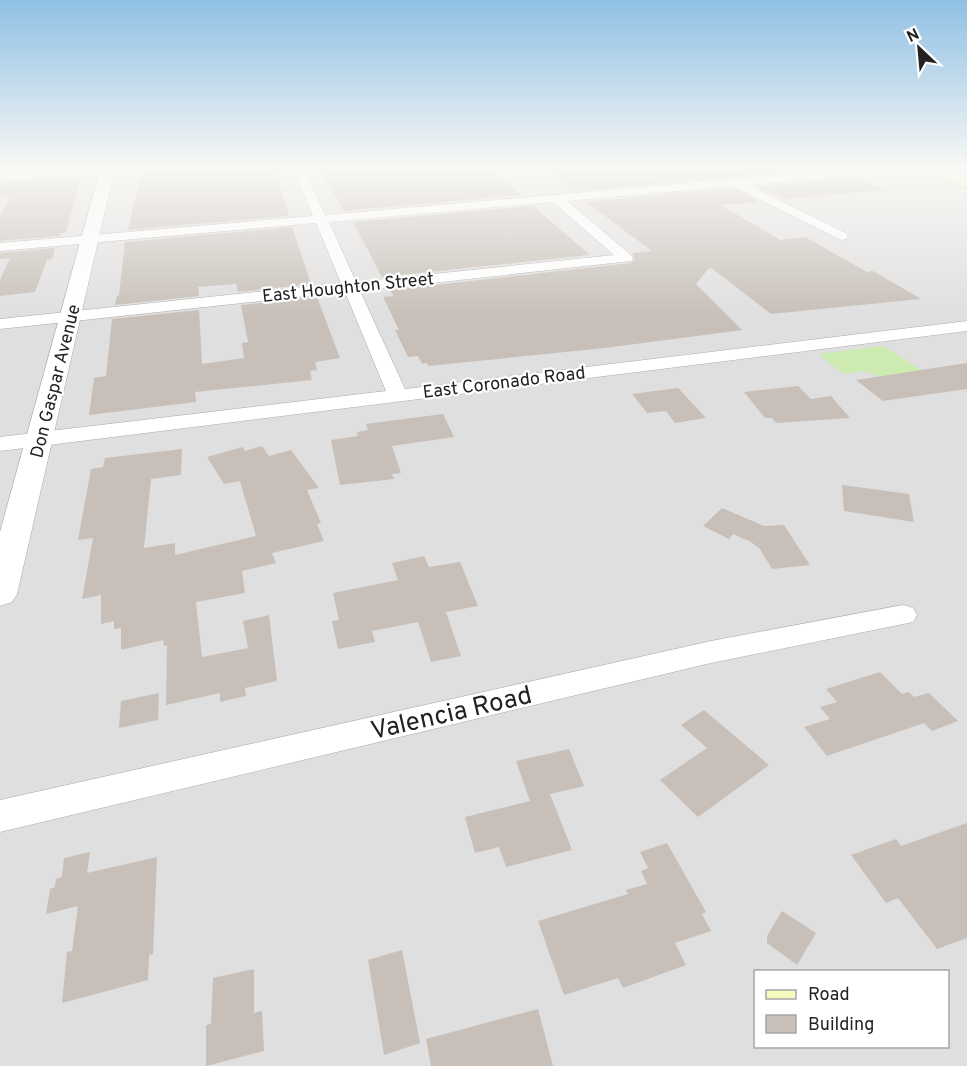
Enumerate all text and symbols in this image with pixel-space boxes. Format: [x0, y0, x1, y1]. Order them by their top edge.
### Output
north arrow [889, 18, 949, 78]
text: N [904, 25, 923, 48]
street label: East Houghton Street [261, 268, 435, 309]
street label: Don Gaspar Avenue [26, 302, 87, 461]
street label: East Coronado Road [422, 362, 587, 405]
street label: Valencia Road [368, 680, 535, 749]
legend [754, 970, 949, 1048]
text: Road [808, 984, 850, 1007]
text: Building [808, 1014, 874, 1037]

